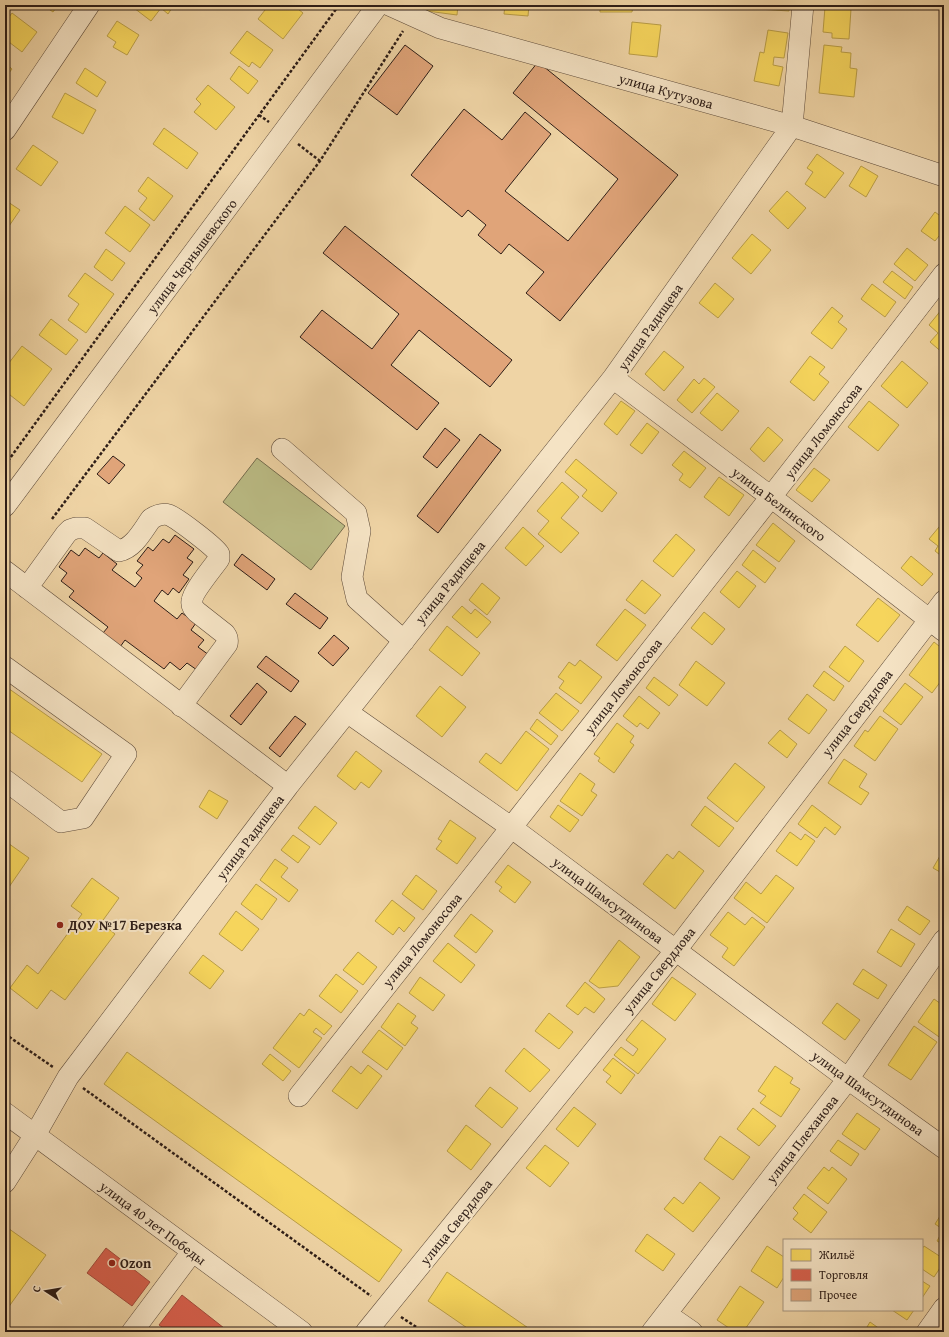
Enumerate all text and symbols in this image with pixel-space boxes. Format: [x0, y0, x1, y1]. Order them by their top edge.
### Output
street label: улица Кутузова [616, 68, 716, 114]
street label: улица Чернышевского [142, 194, 242, 318]
street label: улица Радищева [612, 279, 688, 375]
street label: улица Ломоносова [779, 379, 867, 484]
street label: улица Белинского [727, 461, 830, 546]
street label: улица Радищева [410, 536, 490, 629]
street label: улица Ломоносова [579, 634, 667, 739]
street label: улица Свердлова [816, 665, 898, 761]
street label: улица Радищева [211, 790, 289, 884]
street label: улица Шамсутдинова [548, 851, 668, 949]
street label: улица Ломоносова [377, 888, 467, 992]
place label: ДОУ №17 Березка [67, 915, 183, 935]
marker: ДОУ №17 Березка [55, 920, 65, 930]
street label: улица Свердлова [617, 923, 700, 1018]
street label: улица Шамсутдинова [807, 1045, 928, 1141]
street label: улица Плеханова [761, 1091, 843, 1188]
street label: улица Свердлова [414, 1175, 497, 1270]
street label: улица 40 лет Победы [95, 1176, 211, 1270]
legend [783, 1239, 923, 1311]
text: Жильё [818, 1246, 855, 1263]
place label: Ozon [120, 1253, 152, 1273]
marker: Ozon [107, 1258, 117, 1268]
text: Торговля [819, 1266, 868, 1283]
north arrow [26, 1271, 66, 1311]
text: С [28, 1284, 45, 1294]
text: Прочее [819, 1286, 857, 1303]

